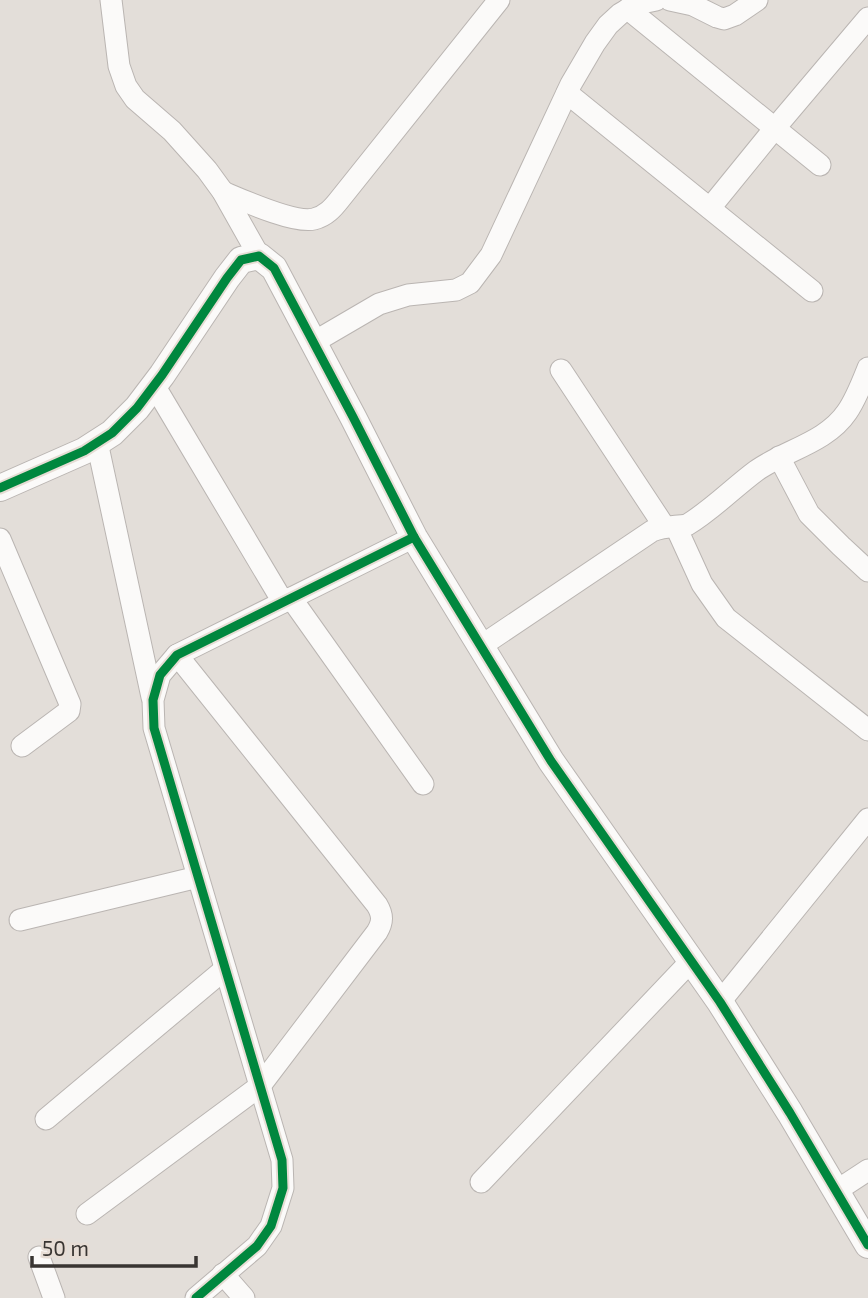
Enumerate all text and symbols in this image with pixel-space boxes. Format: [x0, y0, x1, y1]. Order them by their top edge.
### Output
scale bar [32, 1224, 196, 1268]
text: 50 m [42, 1235, 89, 1260]

